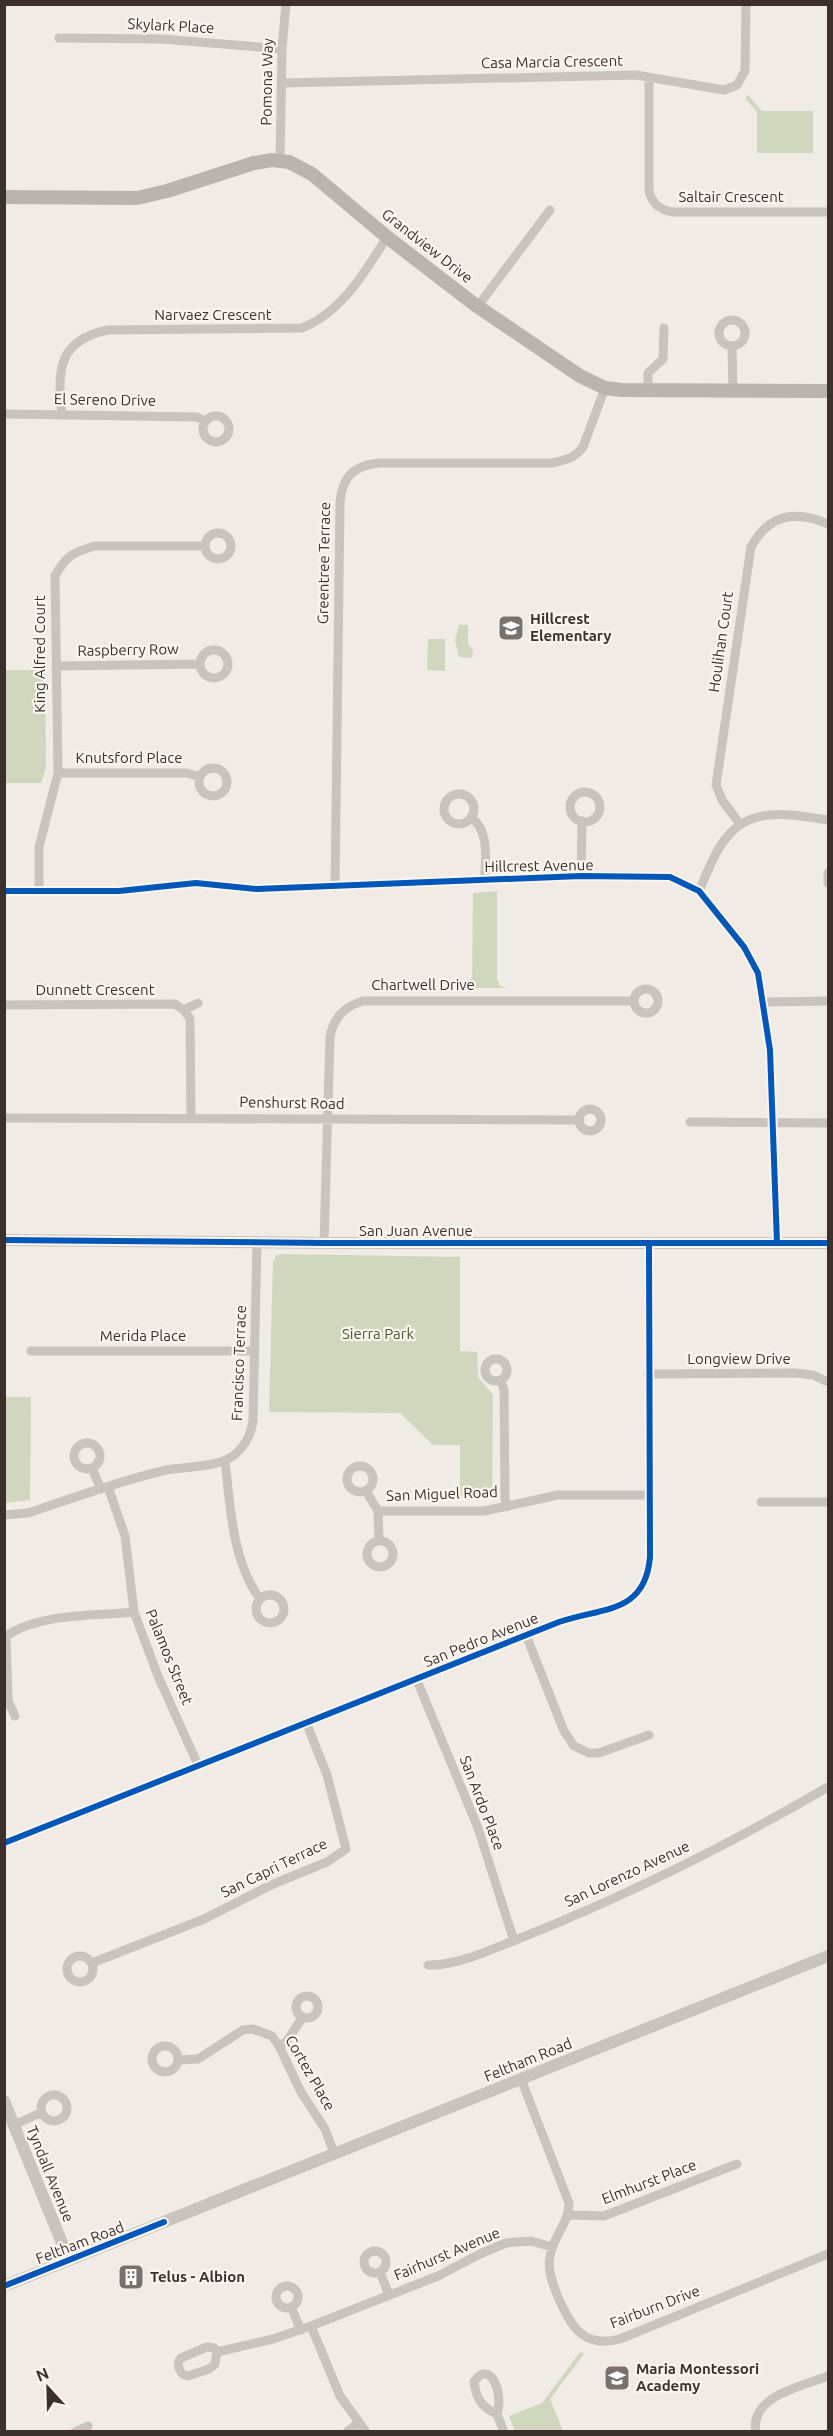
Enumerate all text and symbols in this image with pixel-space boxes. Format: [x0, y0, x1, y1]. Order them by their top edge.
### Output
street label: Skylark Place [127, 15, 215, 36]
street label: Pomona Way [257, 38, 276, 126]
street label: Casa Marcia Crescent [481, 52, 623, 71]
street label: Saltair Crescent [678, 188, 784, 205]
street label: Grandview Drive [379, 205, 476, 286]
street label: Narvaez Crescent [154, 306, 272, 323]
street label: El Sereno Drive [54, 390, 156, 409]
street label: Greentree Terrace [314, 502, 333, 624]
street label: Houlihan Court [705, 590, 736, 693]
street label: King Alfred Court [31, 595, 48, 713]
place label: Hillcrest Elementary [530, 610, 611, 644]
school or university icon: Hillcrest Elementary [496, 613, 526, 643]
street label: Raspberry Row [77, 640, 179, 659]
street label: Knutsford Place [76, 749, 182, 766]
street label: Hillcrest Avenue [484, 856, 594, 875]
street label: Chartwell Drive [371, 976, 475, 993]
street label: Dunnett Crescent [35, 981, 155, 998]
street label: Penshurst Road [239, 1093, 345, 1112]
street label: San Juan Avenue [359, 1222, 473, 1239]
street label: Francisco Terrace [228, 1305, 249, 1421]
park label: Sierra Park [342, 1325, 414, 1342]
street label: Merida Place [100, 1327, 186, 1344]
street label: Longview Drive [687, 1350, 791, 1367]
street label: San Miguel Road [386, 1483, 498, 1504]
street label: Palamos Street [143, 1606, 196, 1707]
street label: San Pedro Avenue [421, 1609, 540, 1670]
street label: San Ardo Place [457, 1753, 508, 1852]
street label: San Capri Terrace [218, 1834, 330, 1901]
street label: San Lorenzo Avenue [562, 1837, 692, 1910]
street label: Cortez Place [282, 2032, 339, 2113]
street label: Feltham Road [481, 2034, 574, 2085]
street label: Tyndall Avenue [23, 2123, 77, 2224]
street label: Elmhurst Place [599, 2156, 698, 2207]
street label: Feltham Road [33, 2218, 126, 2267]
street label: Fairhurst Avenue [391, 2224, 502, 2284]
building icon: Telus - Albion [116, 2262, 146, 2292]
place label: Telus - Albion [150, 2268, 245, 2285]
street label: Fairburn Drive [607, 2282, 702, 2331]
north arrow [18, 2358, 78, 2418]
place label: Maria Montessori Academy [636, 2360, 759, 2394]
school or university icon: Maria Montessori Academy [602, 2363, 632, 2393]
text: N [33, 2364, 51, 2385]

